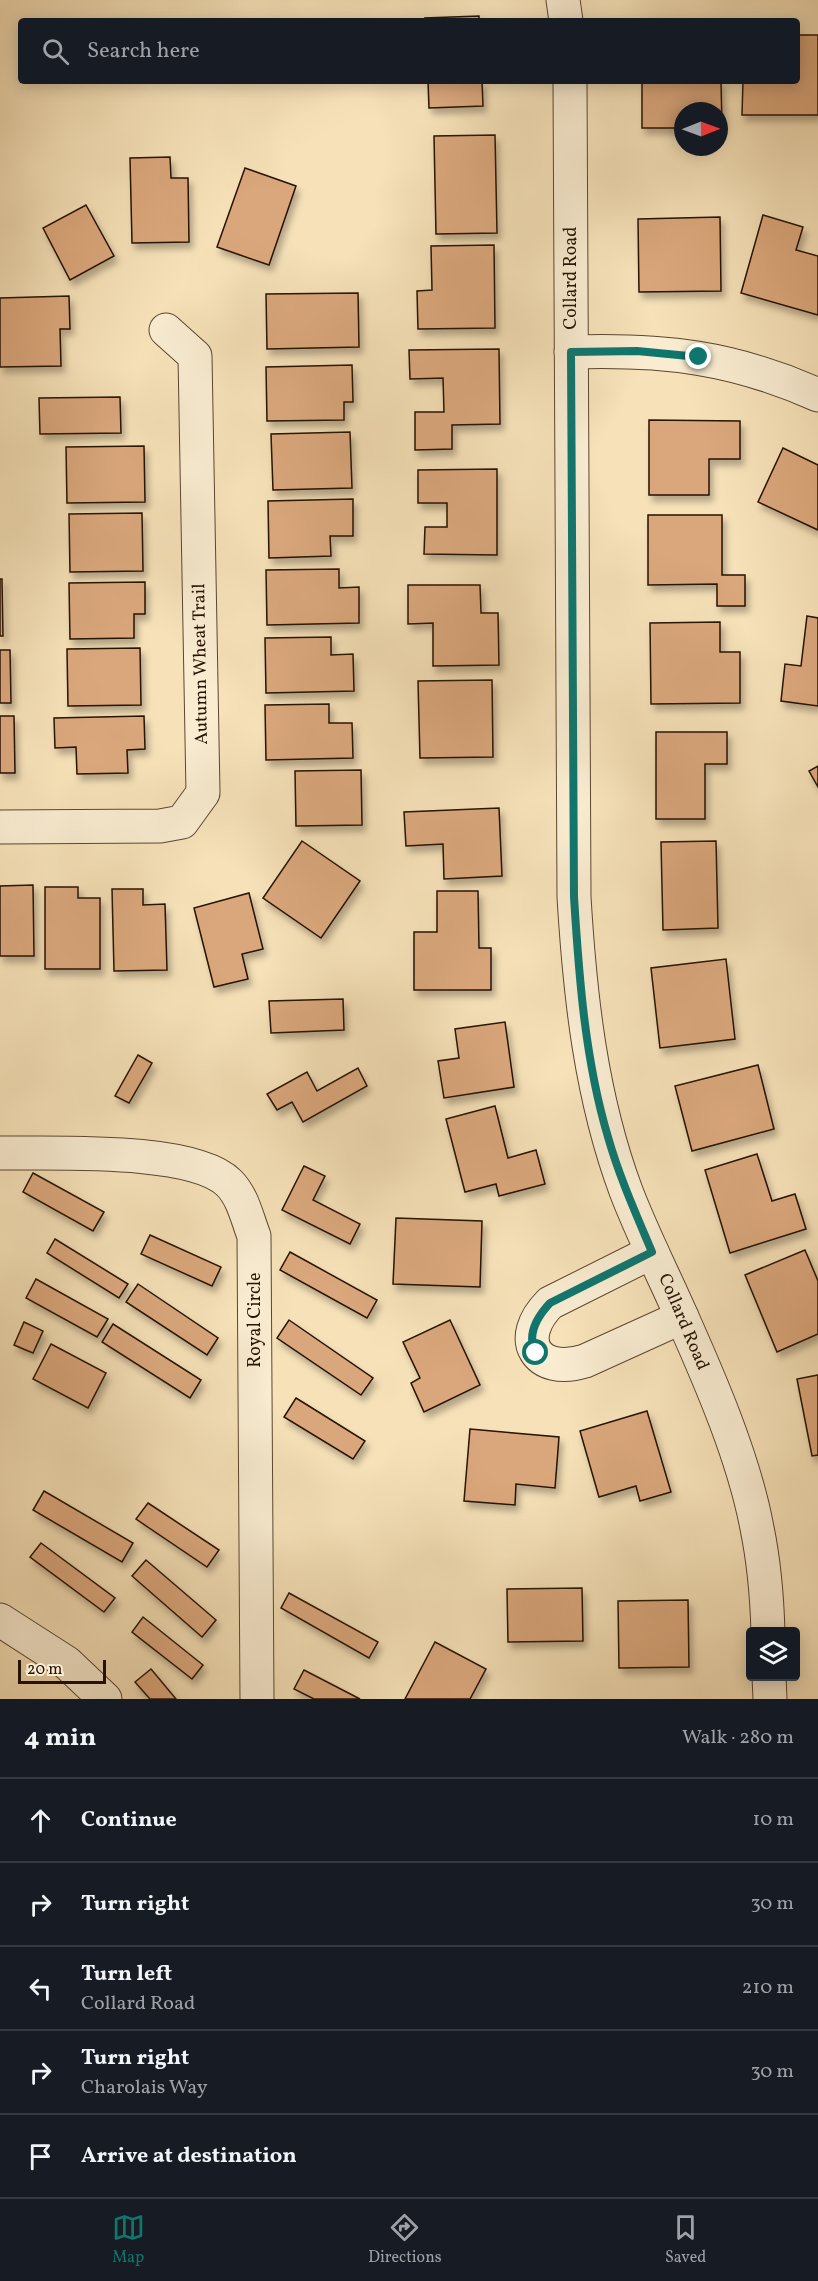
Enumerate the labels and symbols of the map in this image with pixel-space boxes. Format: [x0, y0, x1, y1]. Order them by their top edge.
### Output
north arrow [674, 102, 728, 156]
street label: Collard Road [559, 227, 584, 329]
route end [685, 343, 711, 369]
street label: Autumn Wheat Trail [187, 583, 215, 745]
street label: Collard Road [651, 1270, 715, 1374]
street label: Royal Circle [243, 1272, 268, 1368]
route start [522, 1339, 548, 1365]
scale bar [18, 1657, 106, 1684]

